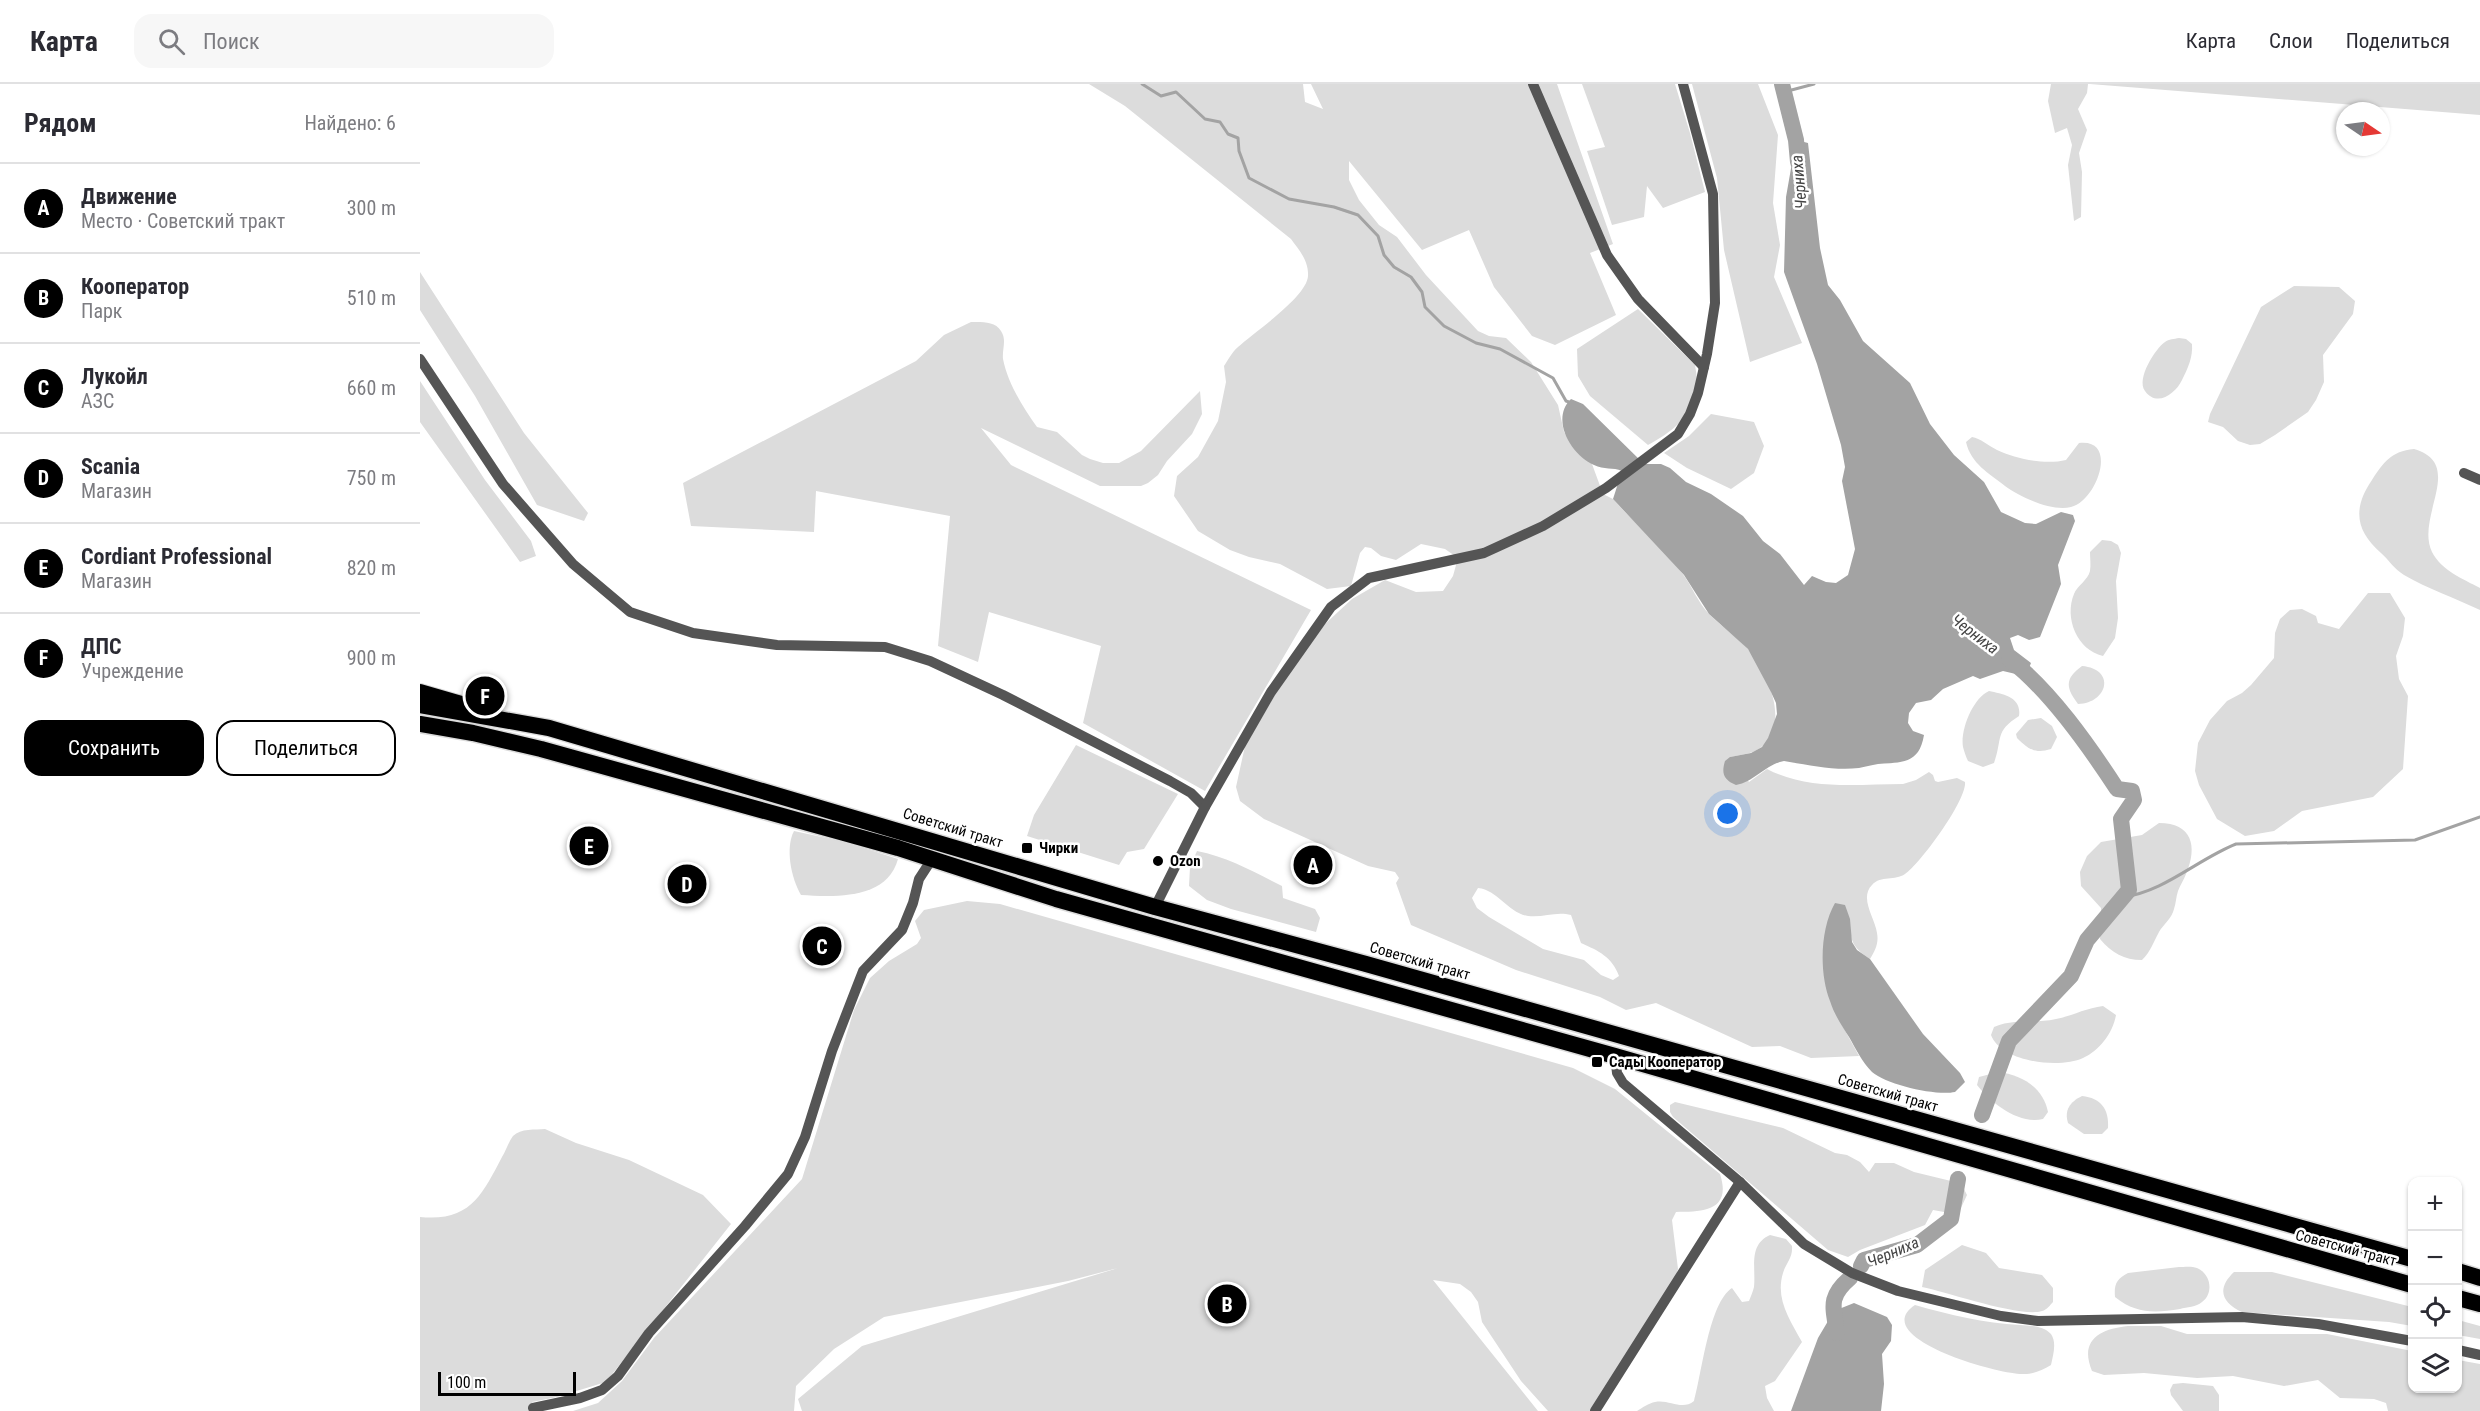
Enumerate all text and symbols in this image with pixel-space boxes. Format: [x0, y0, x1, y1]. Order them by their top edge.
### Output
search box [134, 14, 554, 68]
text: Карта [30, 25, 98, 58]
icon: search [155, 25, 188, 58]
text: Поиск [203, 29, 260, 54]
text: Карта [2186, 29, 2236, 53]
text: Слои [2269, 29, 2313, 53]
text: Поделиться [2346, 29, 2450, 53]
north arrow [2336, 102, 2390, 156]
text: Рядом [24, 108, 96, 138]
text: Найдено: 6 [304, 111, 396, 135]
water label: Черниха [1787, 154, 1811, 210]
text: Движение [81, 184, 177, 209]
text: A [38, 196, 49, 220]
text: 300 m [347, 196, 396, 220]
text: Место · Советский тракт [81, 209, 285, 233]
text: Кооператор [81, 274, 189, 299]
text: B [38, 286, 49, 310]
text: 510 m [347, 286, 396, 310]
text: Парк [81, 299, 122, 323]
text: Лукойл [81, 364, 148, 389]
text: C [38, 376, 49, 400]
text: 660 m [347, 376, 396, 400]
text: АЗС [81, 389, 114, 413]
text: Scania [81, 454, 140, 479]
text: D [38, 466, 49, 490]
text: 750 m [347, 466, 396, 490]
text: Магазин [81, 479, 152, 503]
text: Cordiant Professional [81, 544, 272, 569]
text: E [39, 556, 48, 580]
text: 820 m [347, 556, 396, 580]
text: Магазин [81, 569, 152, 593]
water label: Черниха [1948, 610, 2002, 658]
text: ДПС [81, 634, 122, 659]
text: F [39, 646, 48, 670]
text: 900 m [347, 646, 396, 670]
text: Учреждение [81, 659, 184, 683]
pin: F [466, 674, 504, 718]
button: Сохранить [24, 720, 204, 776]
button: Поделиться [216, 720, 396, 776]
your location [1713, 799, 1742, 828]
street label: Советский тракт [901, 804, 1005, 852]
pin: E [570, 824, 608, 868]
place label: Чирки [1039, 839, 1078, 857]
marker: Чирки [1020, 841, 1034, 855]
pin: A [1294, 842, 1332, 888]
place label: Ozon [1170, 852, 1201, 870]
marker: Ozon [1151, 854, 1165, 868]
pin: D [668, 862, 706, 906]
pin: C [802, 924, 842, 968]
street label: Советский тракт [1368, 938, 1472, 984]
place label: Сады Кооператор [1609, 1053, 1721, 1071]
marker: Сады Кооператор [1590, 1055, 1604, 1069]
street label: Советский тракт [1836, 1070, 1940, 1116]
map controls [2408, 1177, 2462, 1393]
button: + [2408, 1177, 2462, 1231]
street label: Советский тракт [2294, 1226, 2398, 1270]
button: − [2408, 1231, 2462, 1285]
water label: Черниха [1864, 1233, 1922, 1271]
pin: B [1208, 1282, 1246, 1326]
button: locate [2408, 1285, 2462, 1339]
button: layers [2408, 1339, 2462, 1393]
scale bar [438, 1369, 576, 1396]
text: 100 m [447, 1373, 486, 1392]

